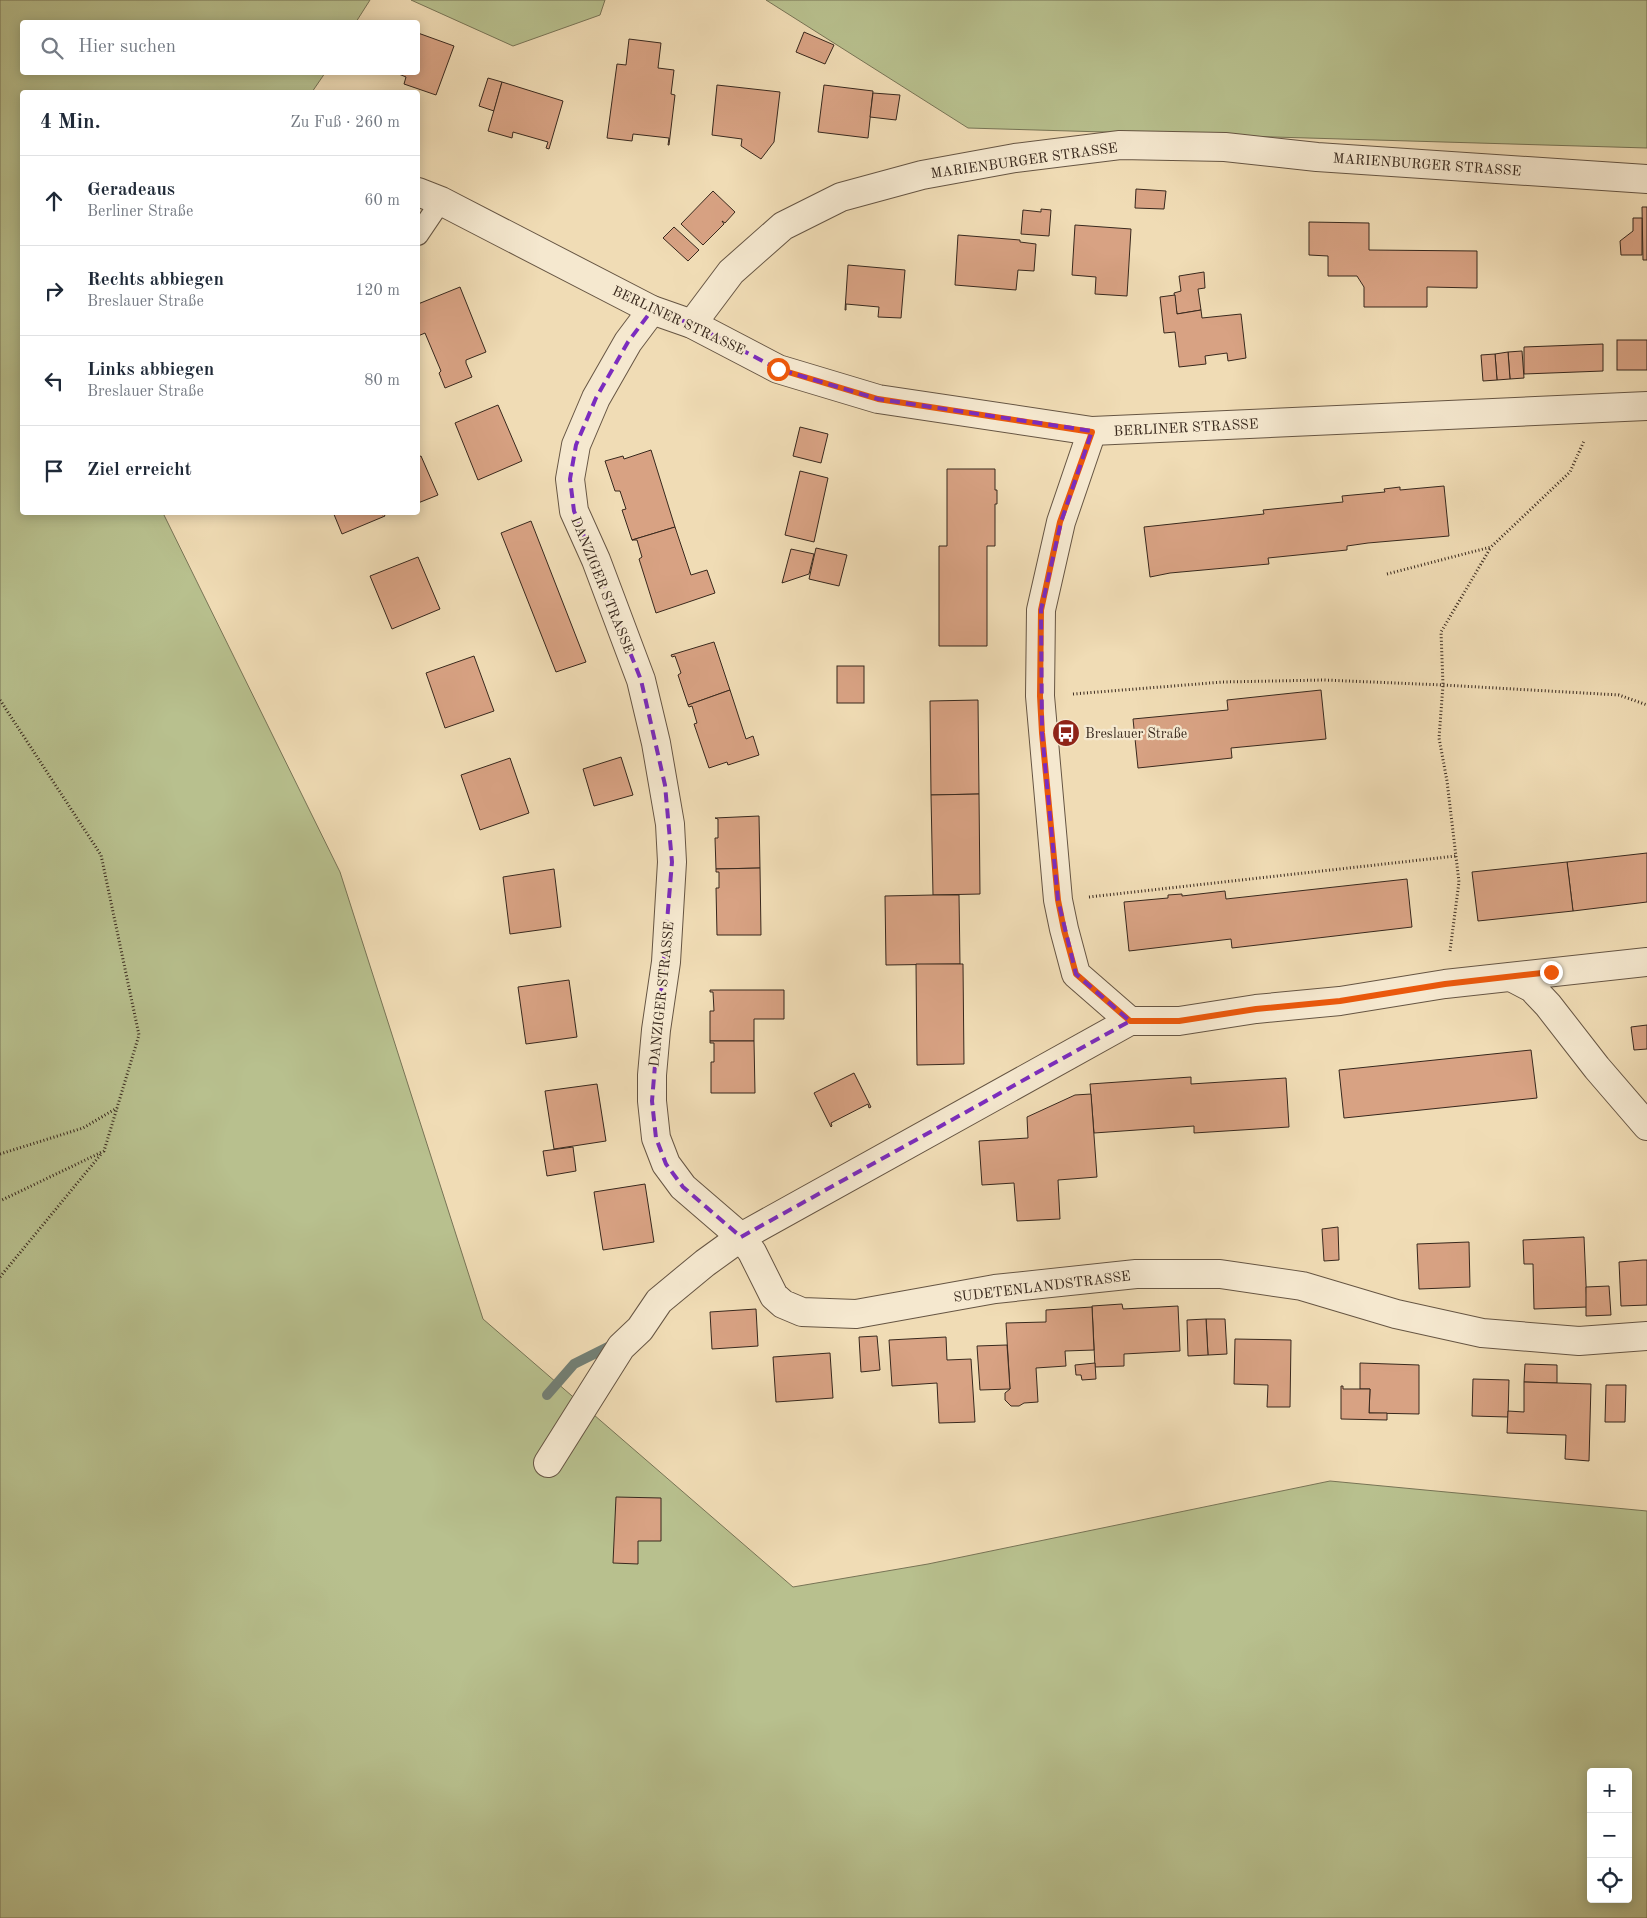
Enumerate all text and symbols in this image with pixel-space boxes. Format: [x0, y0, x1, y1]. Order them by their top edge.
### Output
search box [20, 20, 420, 75]
icon: search [38, 34, 66, 62]
text: Hier suchen [78, 38, 176, 57]
text: 4 Min. [40, 112, 101, 133]
text: Zu Fuß · 260 m [290, 115, 400, 131]
street label: MARIENBURGER STRASSE [930, 141, 1119, 181]
street label: MARIENBURGER STRASSE [1332, 151, 1522, 179]
text: Geradeaus [87, 181, 175, 200]
icon: ahead [40, 187, 68, 215]
text: 60 m [364, 193, 400, 209]
text: Berliner Straße [87, 204, 193, 220]
text: Rechts abbiegen [87, 271, 224, 290]
icon: right [40, 277, 68, 305]
text: 120 m [355, 283, 400, 299]
street label: BERLINER STRASSE [610, 284, 747, 358]
text: Breslauer Straße [87, 294, 204, 310]
route start [767, 358, 790, 381]
text: Links abbiegen [87, 361, 214, 380]
icon: left [40, 367, 68, 395]
text: 80 m [364, 373, 400, 389]
text: Breslauer Straße [87, 384, 204, 400]
street label: BERLINER STRASSE [1113, 417, 1259, 439]
icon: arrive [40, 457, 68, 485]
text: Ziel erreicht [87, 461, 192, 480]
street label: DANZIGER STRASSE [568, 515, 636, 656]
bus stop icon: Breslauer Straße [1051, 718, 1081, 748]
place label: Breslauer Straße [1085, 727, 1187, 741]
street label: DANZIGER STRASSE [647, 921, 677, 1068]
route end [1540, 961, 1563, 984]
street label: SUDETENLANDSTRASSE [953, 1269, 1132, 1305]
map controls [1587, 1768, 1632, 1903]
button: + [1587, 1768, 1632, 1813]
button: − [1587, 1813, 1632, 1858]
button: locate [1587, 1858, 1632, 1903]

